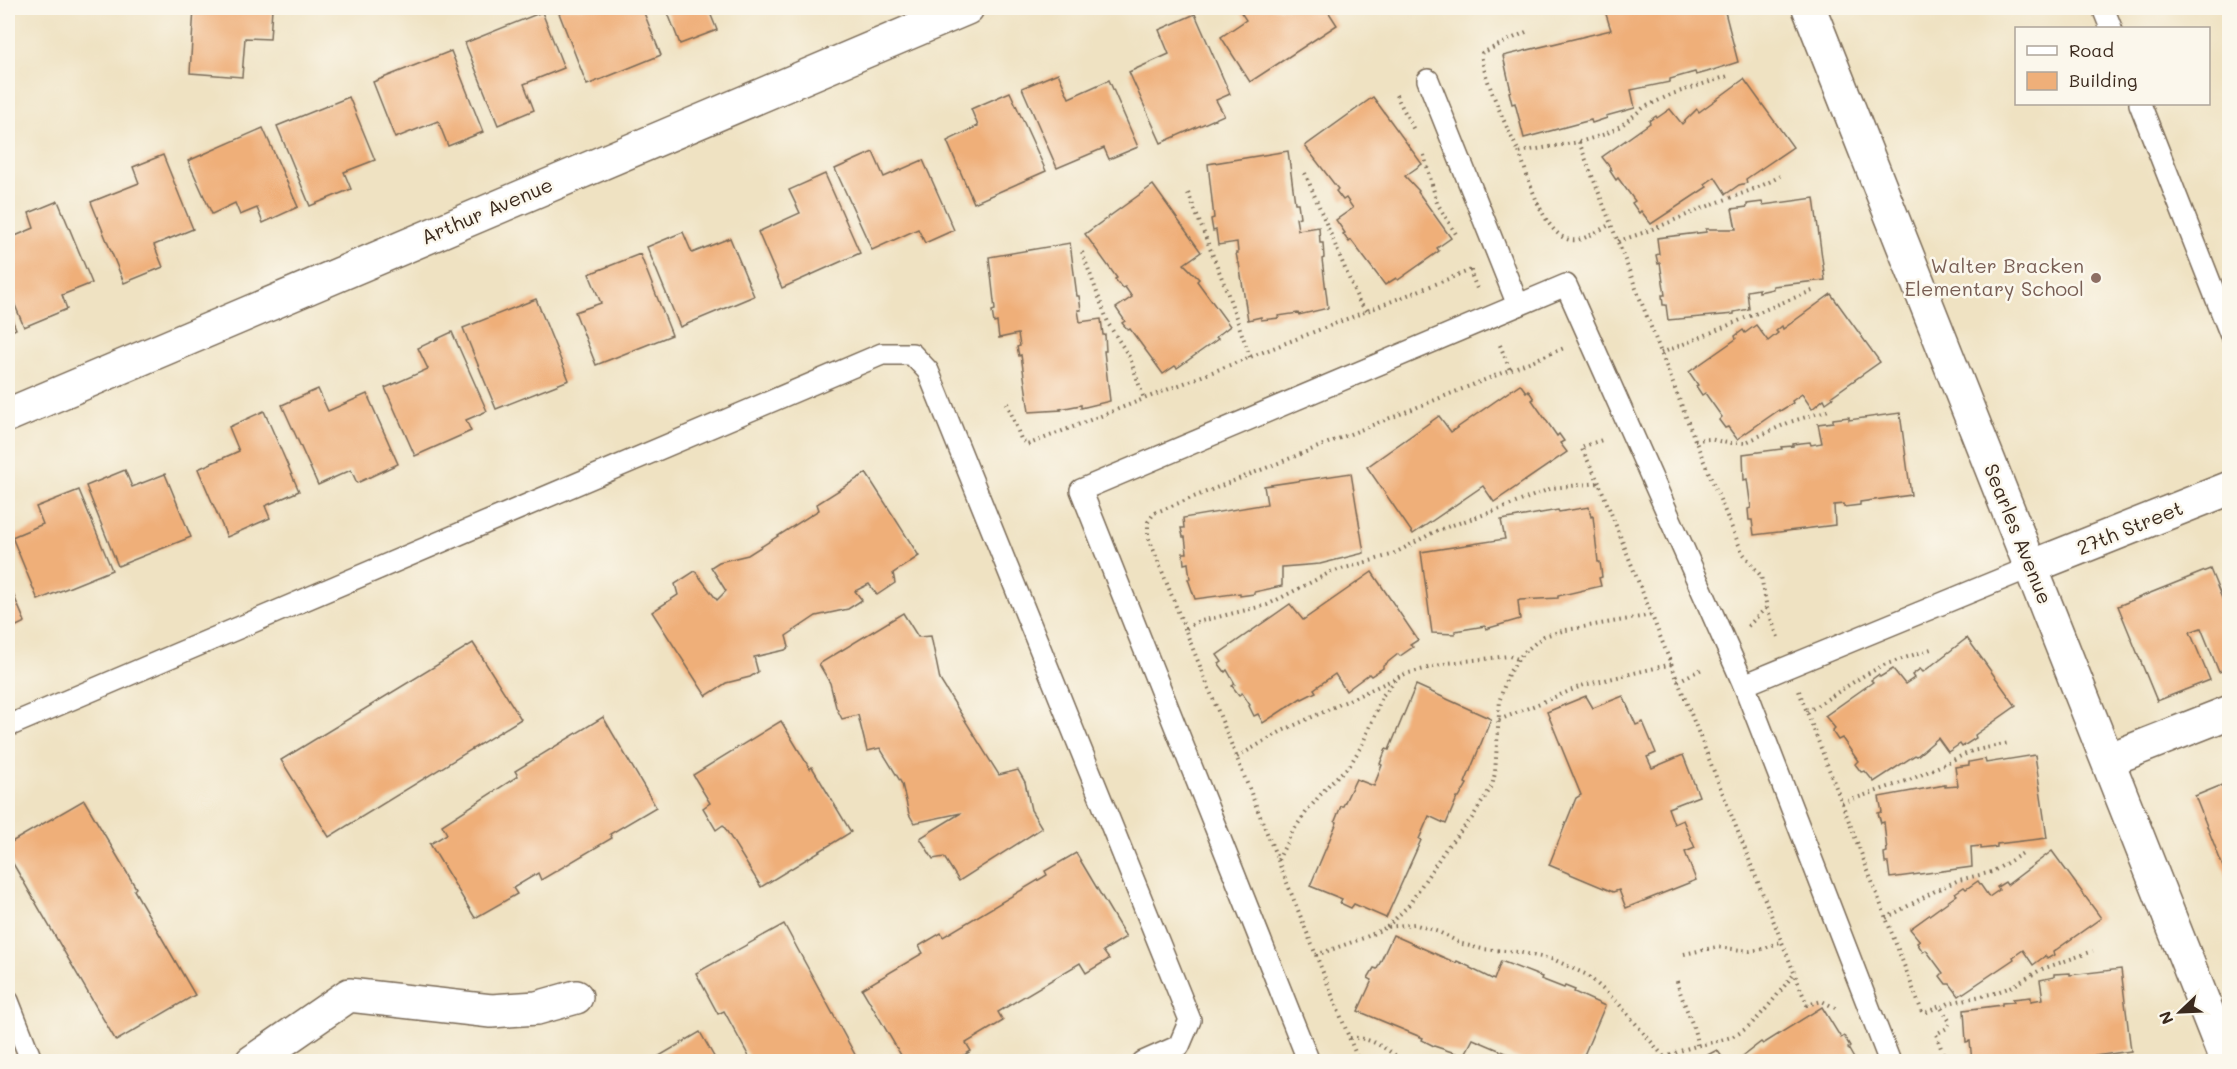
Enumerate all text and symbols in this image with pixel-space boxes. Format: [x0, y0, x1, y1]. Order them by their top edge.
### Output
legend [2015, 27, 2210, 105]
text: Road [2069, 38, 2114, 62]
text: Building [2069, 68, 2137, 92]
street label: Arthur Avenue [417, 171, 556, 250]
place label: Walter Bracken Elementary School [1905, 252, 2084, 301]
marker: Walter Bracken Elementary School [2089, 271, 2103, 285]
street label: Searles Avenue [1979, 460, 2059, 608]
street label: 27th Street [2073, 494, 2187, 560]
north arrow [2150, 982, 2210, 1042]
text: N [2154, 1008, 2178, 1028]

